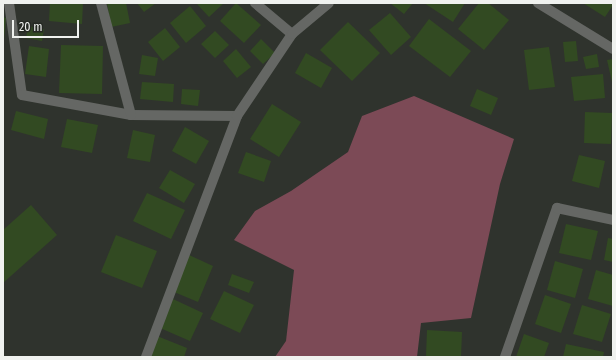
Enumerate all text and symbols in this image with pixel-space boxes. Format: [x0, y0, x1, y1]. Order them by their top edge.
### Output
scale bar [14, 12, 81, 38]
text: 20 m [19, 20, 43, 34]

